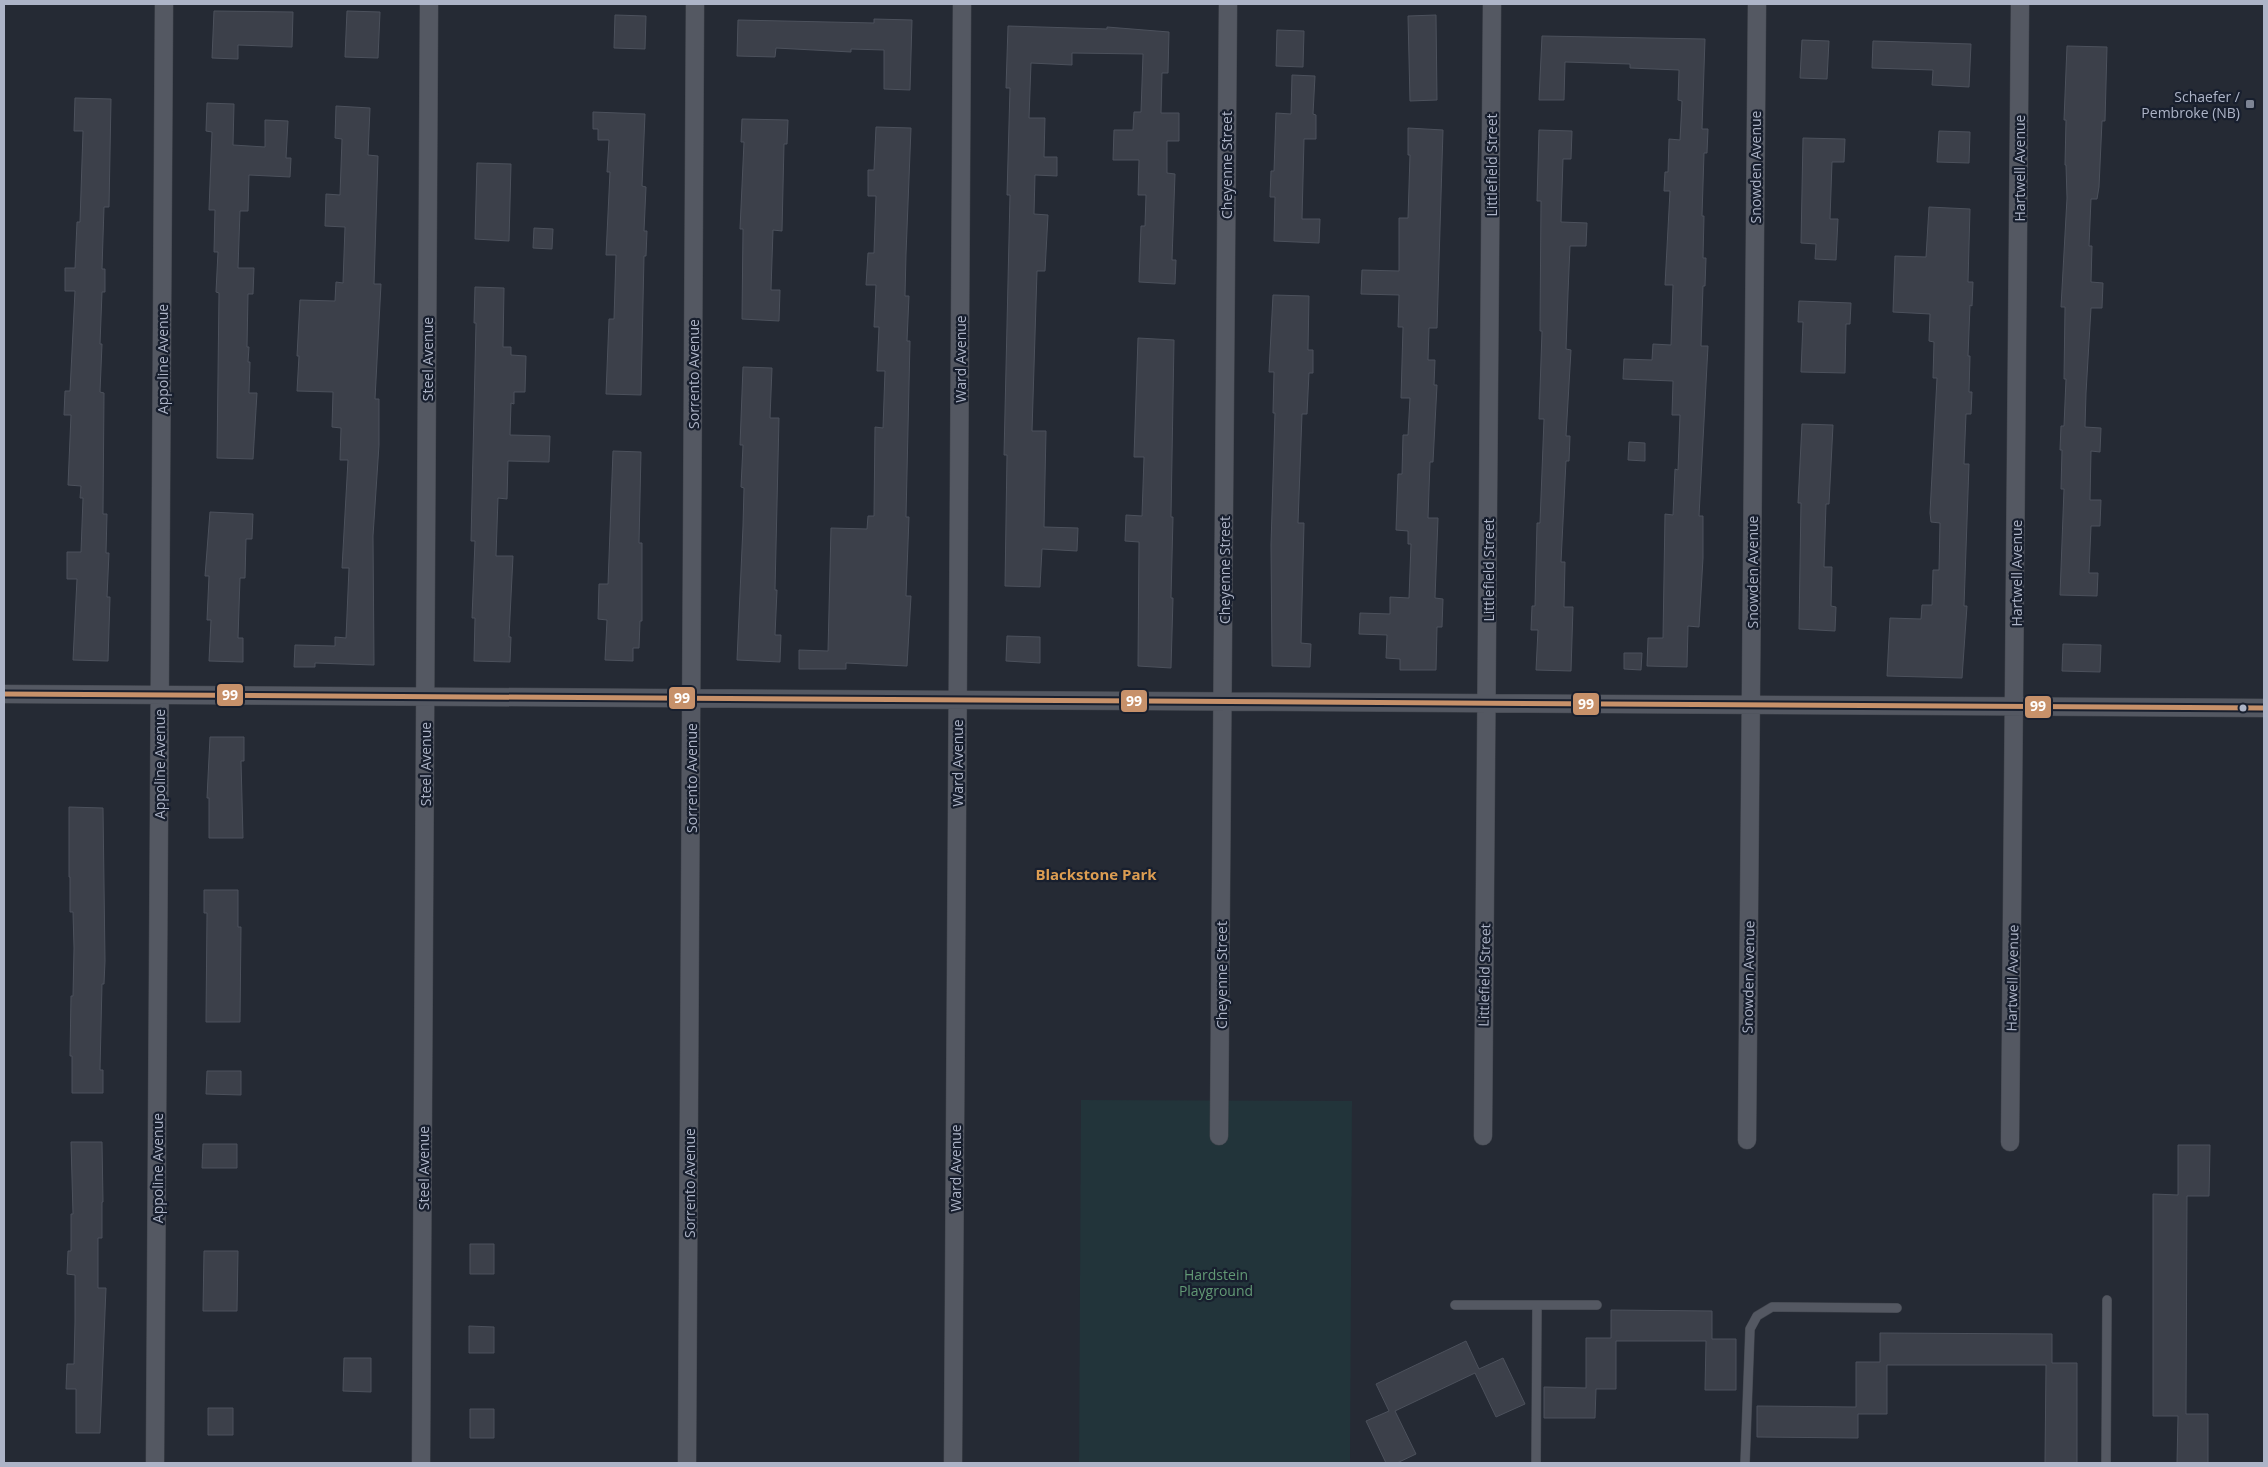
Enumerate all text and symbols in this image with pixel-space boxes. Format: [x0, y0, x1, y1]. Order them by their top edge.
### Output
place label: Schaefer / Pembroke (NB) [2141, 87, 2240, 122]
marker: Schaefer / Pembroke (NB) [2244, 98, 2256, 110]
street label: Snowden Avenue [1746, 110, 1765, 223]
street label: Cheyenne Street [1217, 111, 1236, 219]
street label: Littlefield Street [1482, 113, 1501, 217]
street label: Hartwell Avenue [2010, 114, 2029, 221]
street label: Appoline Avenue [153, 304, 172, 414]
street label: Ward Avenue [951, 315, 970, 403]
street label: Steel Avenue [418, 317, 437, 401]
street label: Sorrento Avenue [684, 319, 703, 429]
street label: Snowden Avenue [1743, 515, 1762, 628]
street label: Cheyenne Street [1215, 516, 1234, 624]
street label: Littlefield Street [1479, 518, 1498, 622]
street label: Hartwell Avenue [2007, 519, 2026, 626]
line badge: 99 [216, 683, 244, 707]
text: 99 [222, 685, 238, 704]
line badge: 99 [668, 686, 696, 710]
text: 99 [674, 688, 690, 707]
line badge: 99 [1120, 689, 1148, 713]
text: 99 [1126, 691, 1142, 710]
line badge: 99 [1572, 692, 1600, 716]
text: 99 [1578, 694, 1594, 713]
line badge: 99 [2024, 695, 2052, 719]
text: 99 [2030, 696, 2046, 715]
unlabelled marker [2238, 703, 2248, 713]
street label: Appoline Avenue [150, 709, 169, 819]
street label: Ward Avenue [948, 719, 967, 807]
street label: Steel Avenue [416, 722, 435, 806]
street label: Sorrento Avenue [682, 723, 701, 833]
district label: Blackstone Park [1035, 864, 1157, 884]
street label: Snowden Avenue [1738, 920, 1758, 1034]
street label: Cheyenne Street [1212, 921, 1231, 1029]
street label: Littlefield Street [1474, 923, 1494, 1027]
street label: Hartwell Avenue [2002, 924, 2022, 1032]
street label: Appoline Avenue [148, 1113, 167, 1223]
street label: Ward Avenue [946, 1124, 965, 1212]
street label: Steel Avenue [414, 1126, 433, 1210]
street label: Sorrento Avenue [680, 1128, 699, 1238]
park label: Hardstein Playground [1179, 1265, 1253, 1300]

